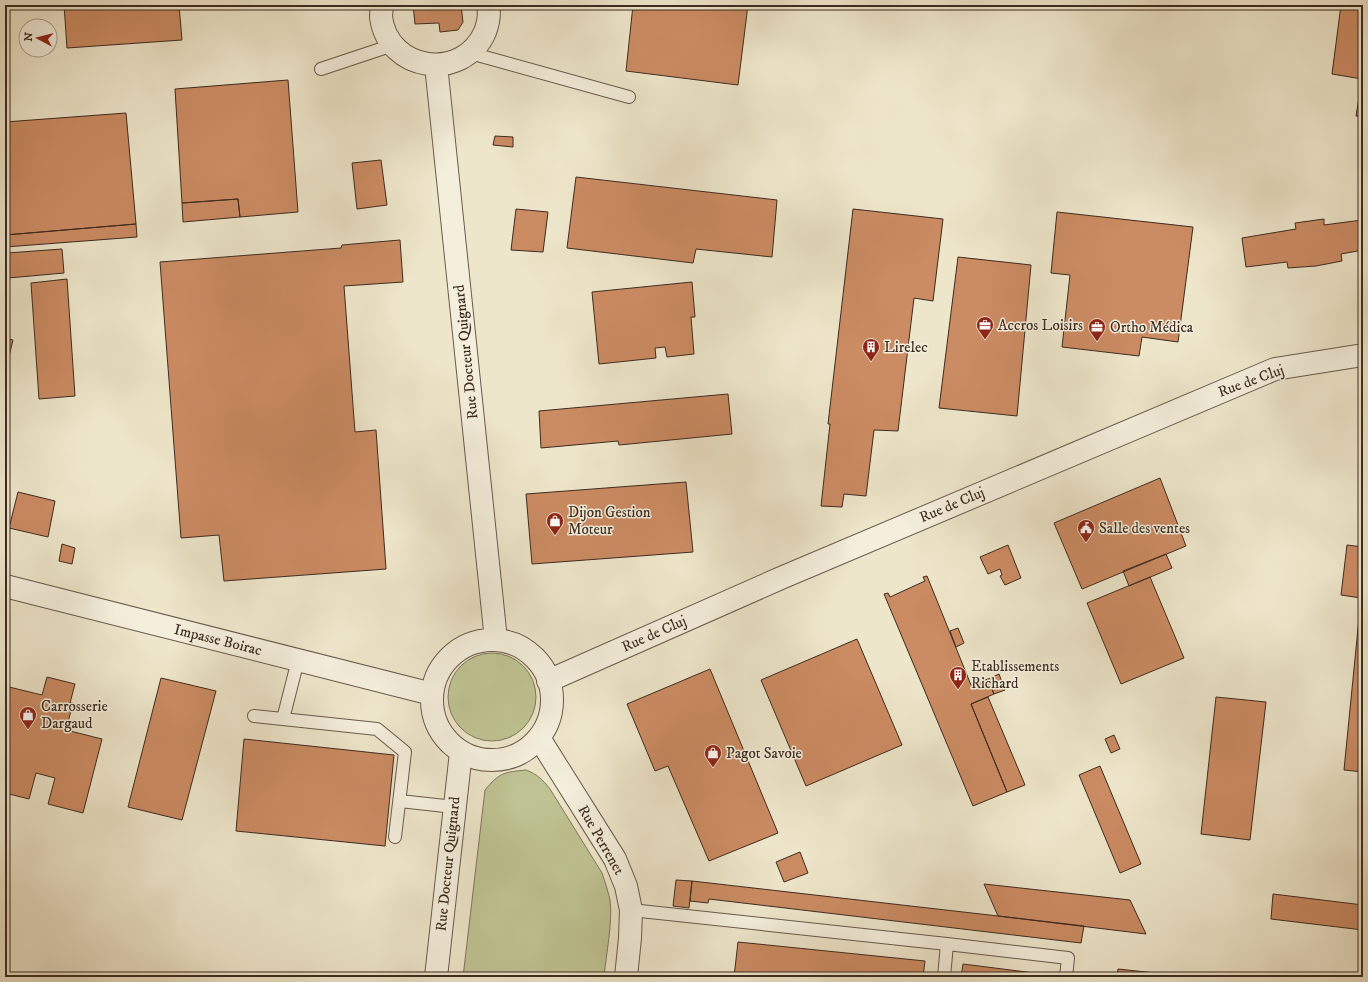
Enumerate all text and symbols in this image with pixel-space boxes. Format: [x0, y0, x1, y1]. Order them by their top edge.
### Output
north arrow [18, 18, 58, 58]
text: N [22, 32, 37, 42]
street label: Rue Docteur Quignard [449, 283, 483, 420]
office icon: Accros Loisirs [975, 315, 995, 340]
place label: Accros Loisirs [998, 316, 1083, 335]
office icon: Ortho Médica [1087, 317, 1107, 342]
place label: Ortho Médica [1110, 318, 1194, 337]
building icon: Lirelec [861, 337, 881, 362]
place label: Lirelec [884, 338, 928, 357]
street label: Rue de Cluj [1215, 360, 1287, 402]
street label: Rue de Cluj [917, 483, 987, 527]
place label: Dijon Gestion Moteur [568, 503, 651, 539]
shop icon: Dijon Gestion Moteur [545, 511, 565, 536]
public building icon: Salle des ventes [1076, 518, 1096, 543]
place label: Salle des ventes [1099, 519, 1190, 538]
street label: Rue de Cluj [619, 611, 689, 657]
street label: Impasse Boirac [172, 620, 264, 660]
place label: Etablissements Richard [971, 657, 1059, 693]
building icon: Etablissements Richard [948, 665, 968, 690]
place label: Carrosserie Dargaud [41, 697, 108, 733]
shop icon: Carrosserie Dargaud [18, 705, 38, 730]
shop icon: Pagot Savoie [703, 743, 723, 768]
place label: Pagot Savoie [726, 744, 802, 763]
street label: Rue Docteur Quignard [431, 795, 465, 932]
street label: Rue Perrenet [573, 802, 629, 878]

